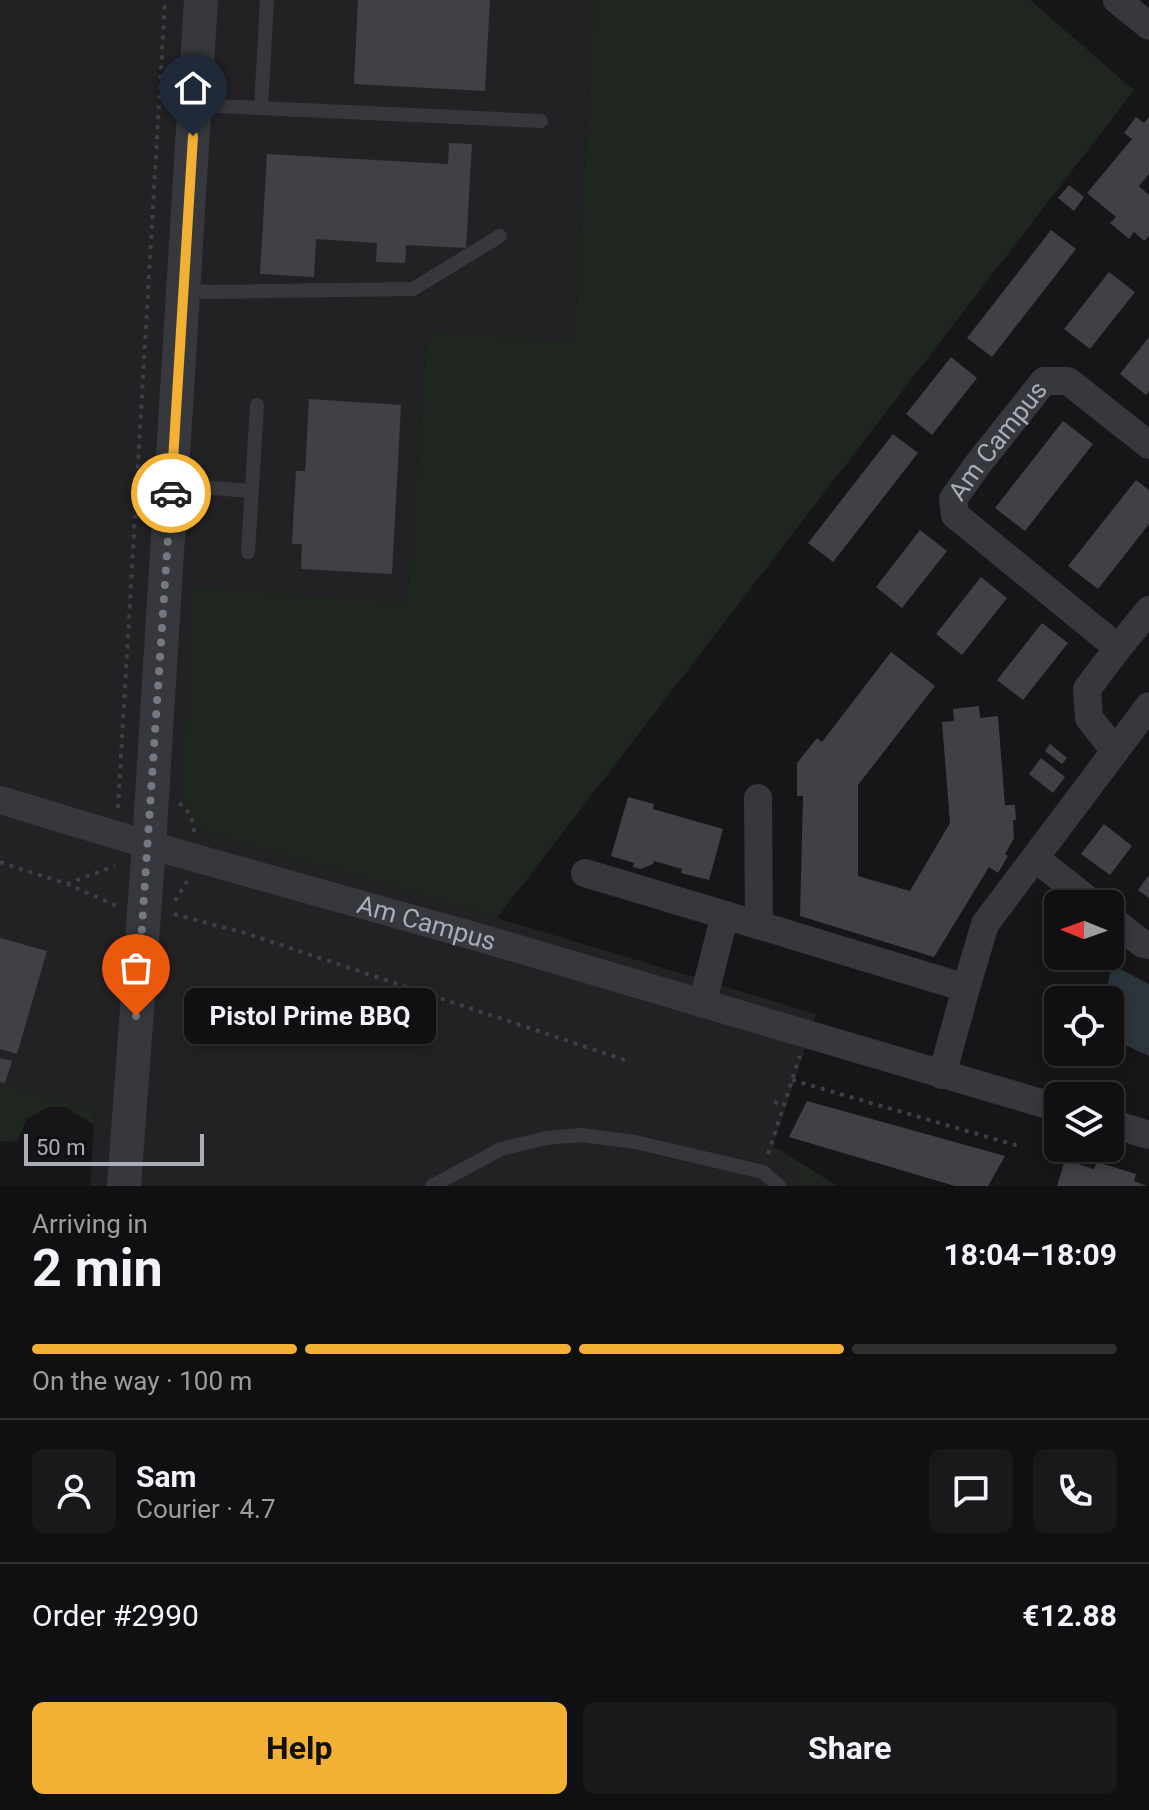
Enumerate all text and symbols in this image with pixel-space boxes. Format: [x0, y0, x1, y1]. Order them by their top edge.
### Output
pin [159, 54, 227, 136]
icon: home [171, 66, 215, 110]
street label: Am Campus [942, 375, 1053, 506]
courier [131, 453, 211, 533]
icon: car [149, 471, 193, 515]
street label: Am Campus [354, 889, 499, 957]
north arrow [1044, 890, 1124, 970]
map controls [1044, 890, 1124, 1162]
pin [102, 934, 170, 1016]
icon: bag [114, 946, 158, 990]
button: locate [1044, 986, 1124, 1066]
callout: Pistol Prime BBQ [184, 988, 436, 1044]
text: Pistol Prime BBQ [210, 1001, 410, 1031]
button: layers [1044, 1082, 1124, 1162]
scale bar [24, 1130, 204, 1166]
text: 50 m [36, 1135, 85, 1160]
text: Arriving in [32, 1209, 148, 1239]
text: 18:04–18:09 [943, 1237, 1117, 1272]
text: 2 min [32, 1238, 163, 1299]
text: On the way · 100 m [32, 1366, 252, 1396]
button: person [32, 1449, 116, 1533]
button: chat [929, 1449, 1013, 1533]
button: phone [1033, 1449, 1117, 1533]
text: Sam [136, 1459, 197, 1494]
text: Courier · 4.7 [136, 1494, 276, 1524]
text: Order #2990 [32, 1598, 199, 1633]
text: €12.88 [1022, 1598, 1117, 1633]
button: Help [32, 1702, 567, 1794]
button: Share [583, 1702, 1117, 1794]

